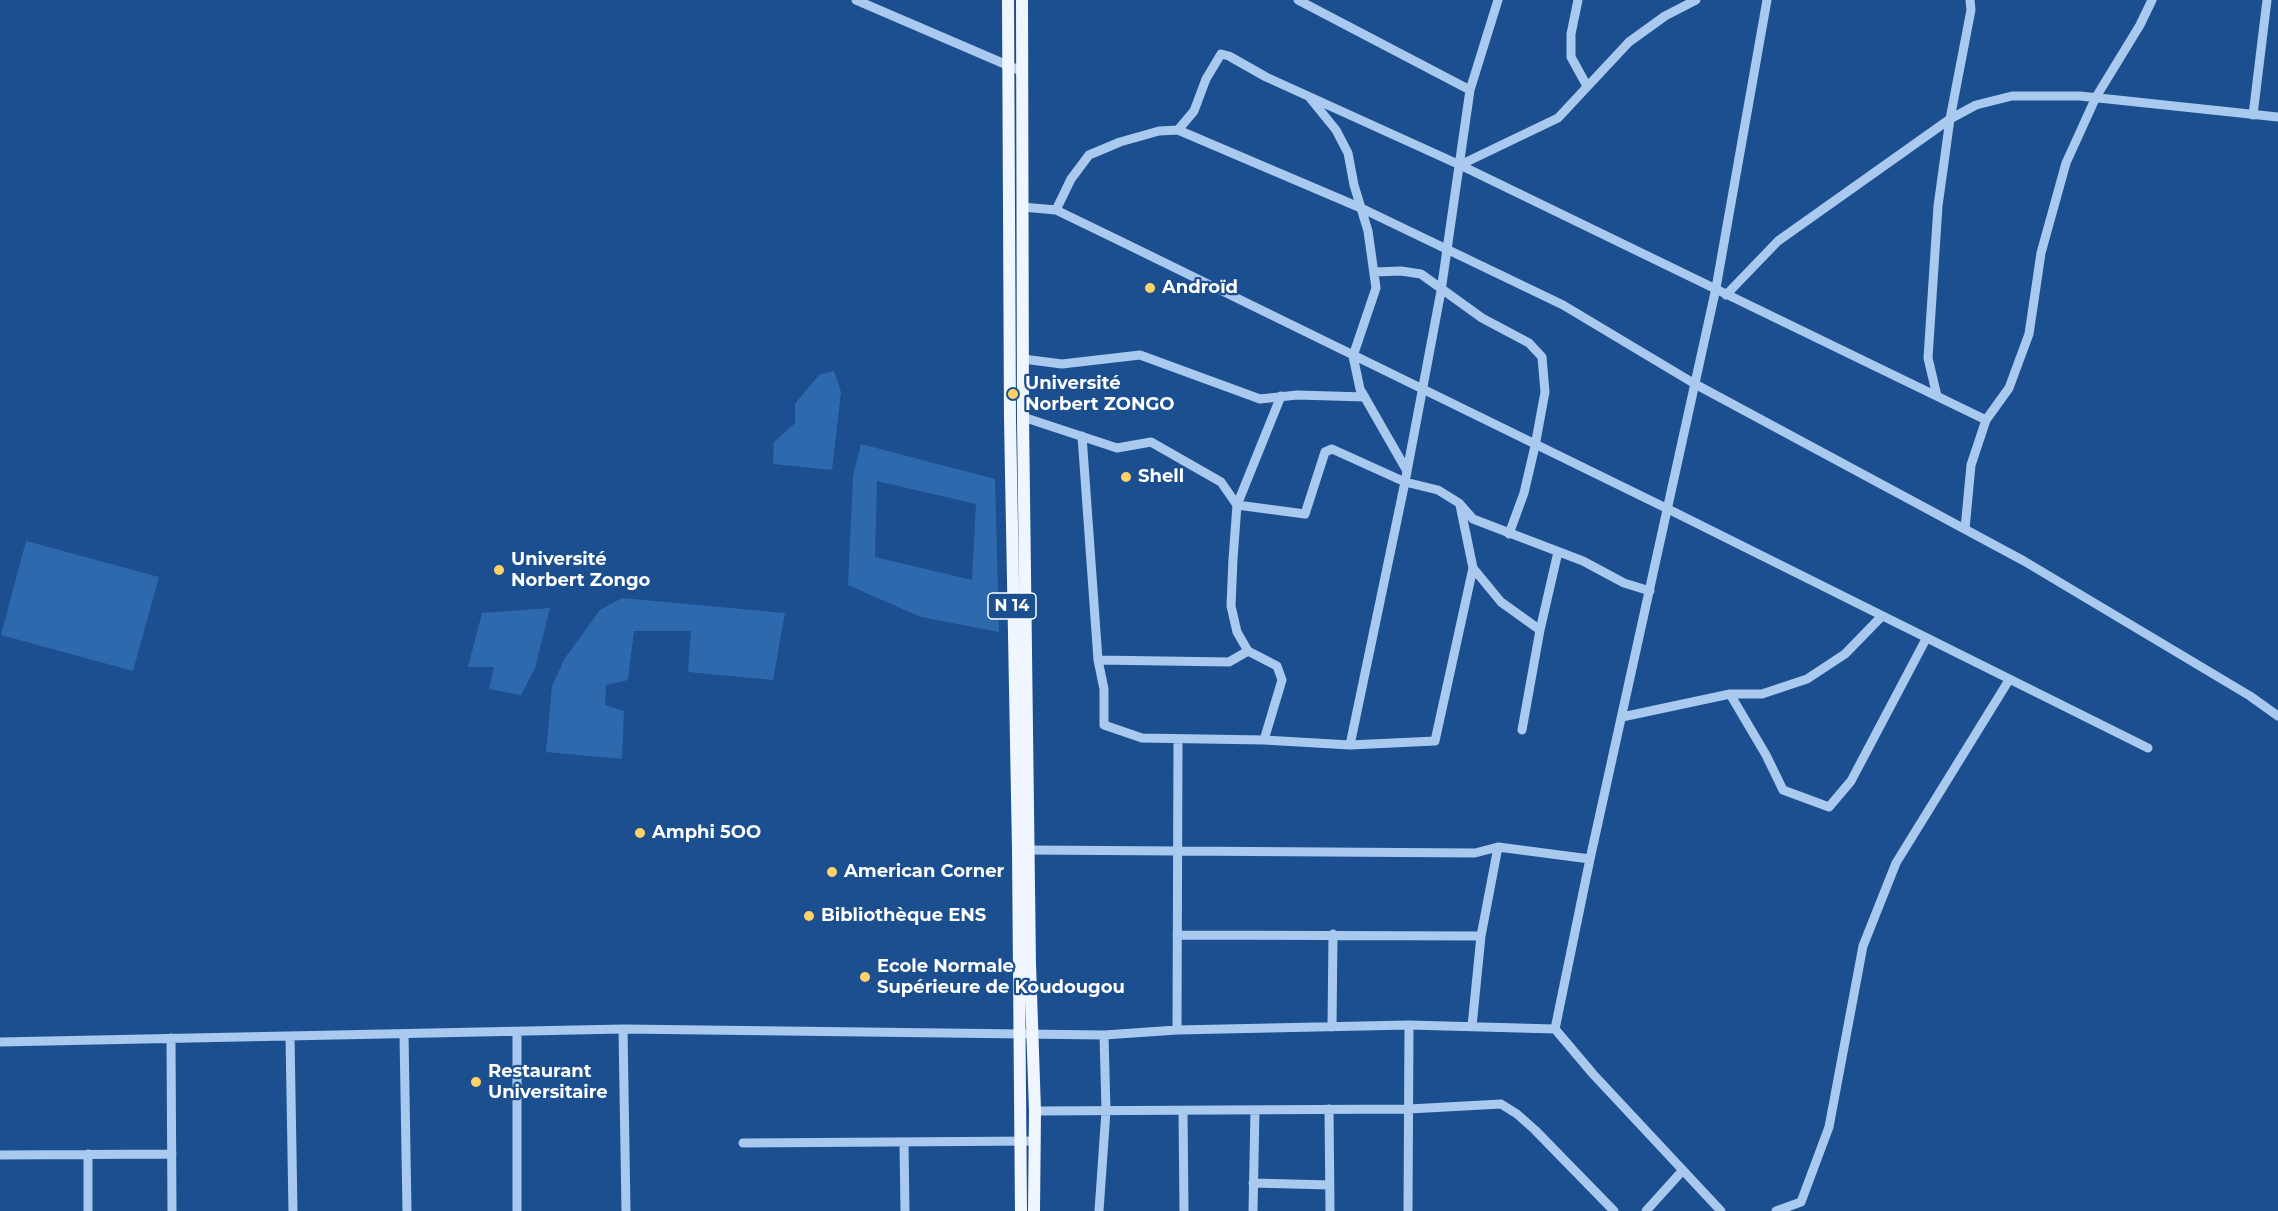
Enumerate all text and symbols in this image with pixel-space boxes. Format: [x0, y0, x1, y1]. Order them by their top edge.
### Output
place label: Androïd [1162, 277, 1238, 299]
marker: Androïd [1143, 281, 1157, 295]
place label: Université Norbert ZONGO [1025, 373, 1175, 416]
marker: Université Norbert ZONGO [1006, 387, 1020, 401]
place label: Shell [1138, 466, 1184, 488]
marker: Shell [1119, 470, 1133, 484]
place label: Université Norbert Zongo [511, 549, 650, 592]
marker: Université Norbert Zongo [492, 563, 506, 577]
road number: N 14 [988, 593, 1036, 619]
place label: Amphi 5OO [652, 822, 761, 844]
marker: Amphi 5OO [633, 826, 647, 840]
place label: American Corner [844, 861, 1004, 883]
marker: American Corner [825, 865, 839, 879]
place label: Bibliothèque ENS [821, 905, 986, 927]
marker: Bibliothèque ENS [802, 909, 816, 923]
place label: Ecole Normale Supérieure de Koudougou [877, 956, 1125, 998]
marker: Ecole Normale Supérieure de Koudougou [858, 970, 872, 984]
place label: Restaurant Universitaire [488, 1061, 608, 1104]
marker: Restaurant Universitaire [469, 1075, 483, 1089]

